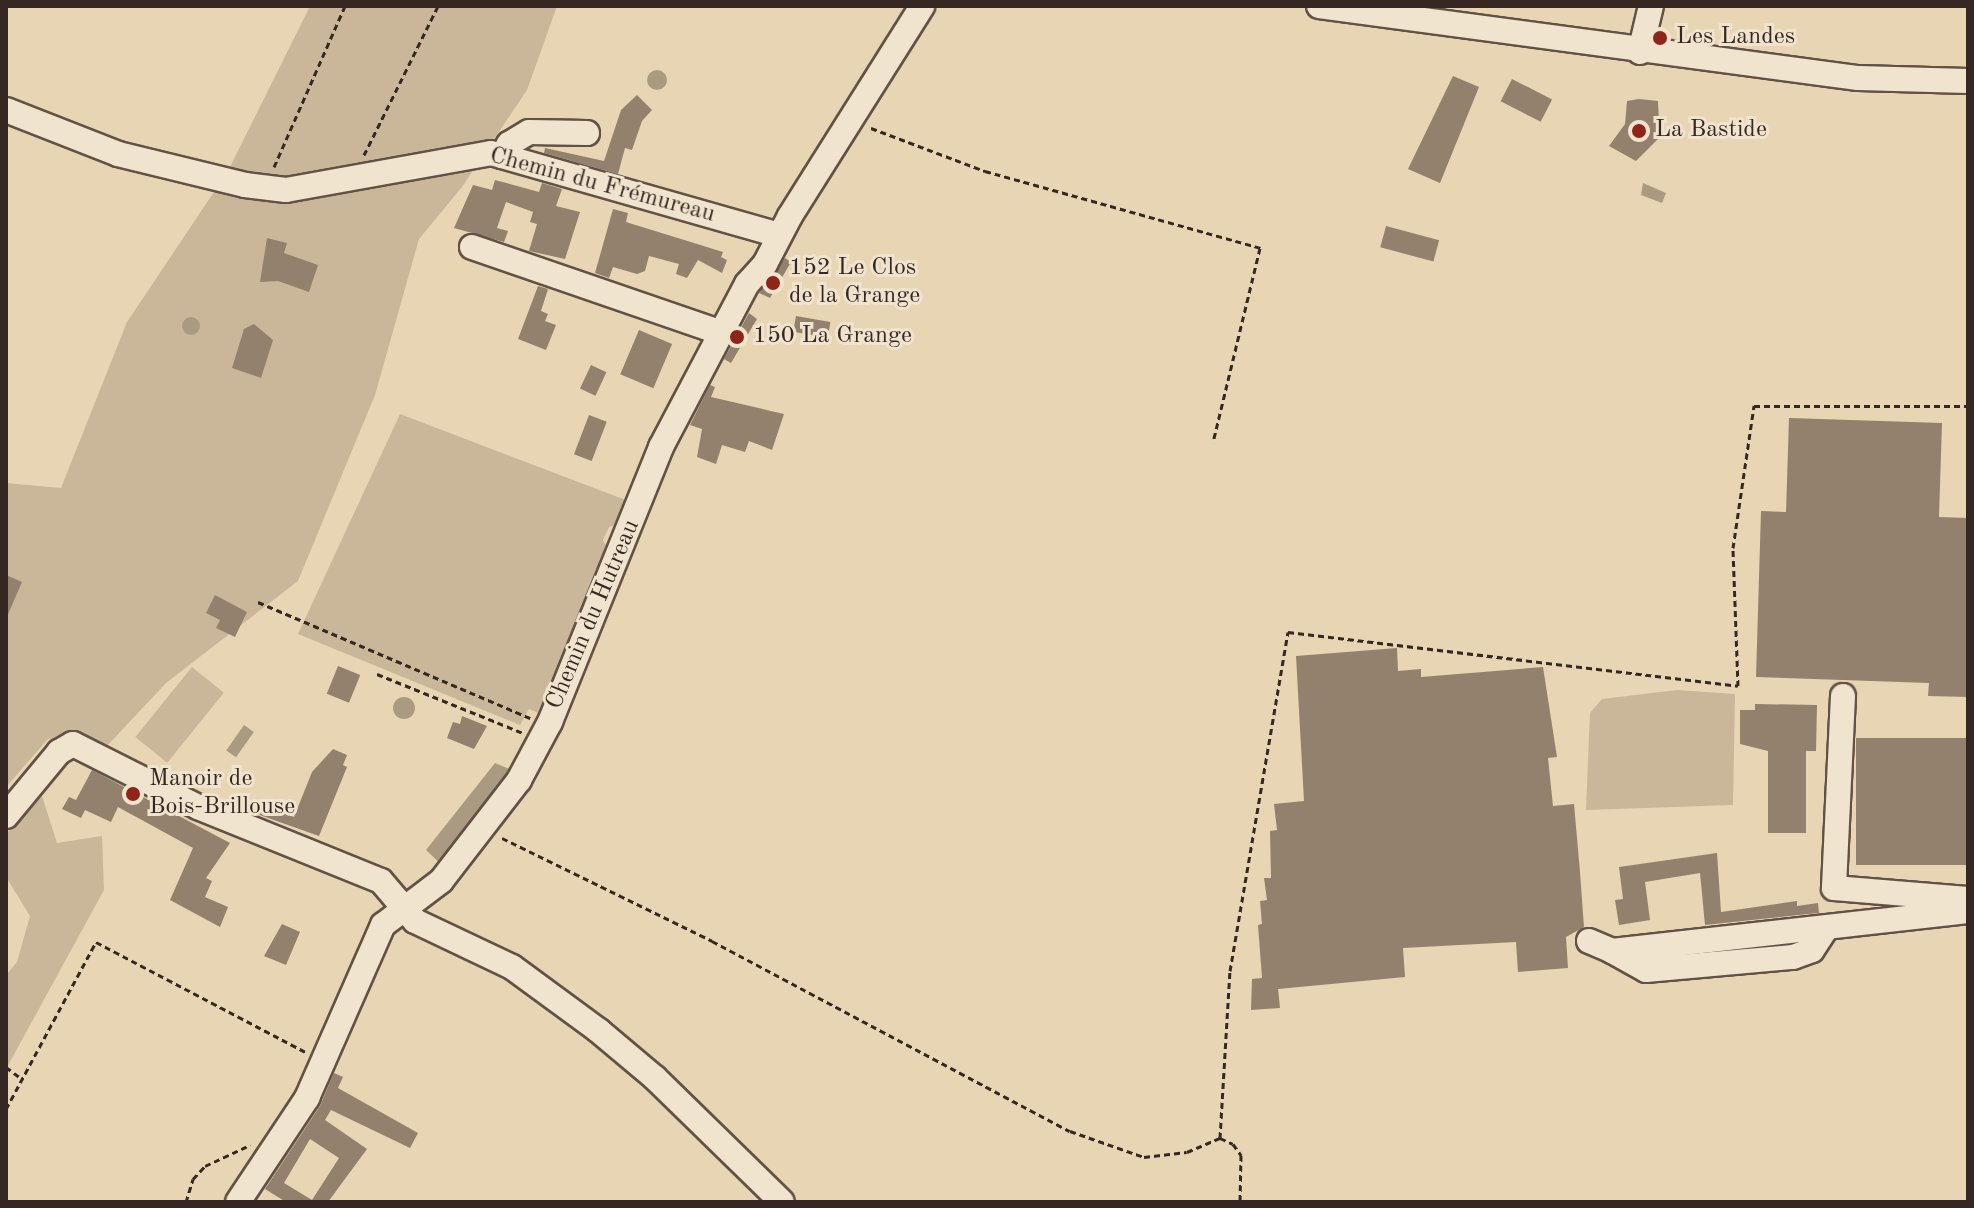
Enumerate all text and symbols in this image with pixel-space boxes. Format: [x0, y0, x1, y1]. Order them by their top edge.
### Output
place label: Les Landes [1676, 24, 1795, 52]
marker: Les Landes [1651, 29, 1669, 47]
place label: La Bastide [1655, 117, 1767, 145]
marker: La Bastide [1630, 122, 1648, 140]
street label: Chemin du Frémureau [486, 142, 718, 230]
place label: 152 Le Clos de la Grange [789, 255, 920, 311]
marker: 152 Le Clos de la Grange [764, 274, 782, 292]
place label: 150 La Grange [753, 323, 912, 351]
marker: 150 La Grange [728, 328, 746, 346]
street label: Chemin du Hutreau [541, 516, 647, 714]
place label: Manoir de Bois-Brillouse [149, 766, 295, 822]
marker: Manoir de Bois-Brillouse [124, 785, 142, 803]

